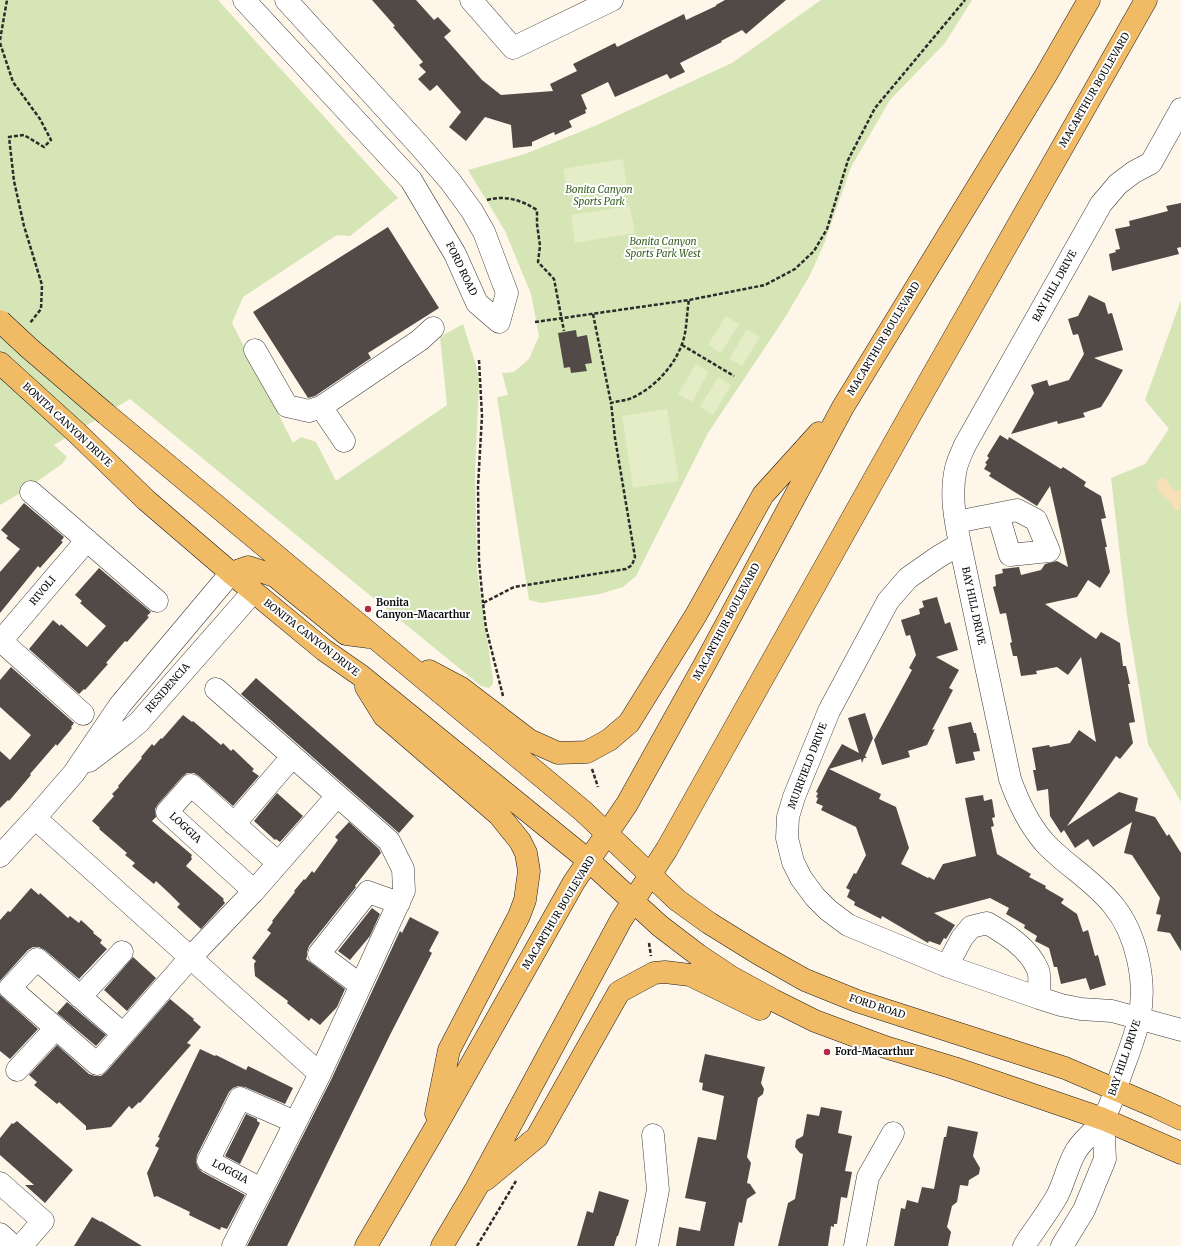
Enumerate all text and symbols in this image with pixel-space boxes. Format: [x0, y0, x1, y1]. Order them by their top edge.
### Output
street label: MACARTHUR BOULEVARD [1057, 31, 1133, 149]
park label: Bonita Canyon Sports Park [565, 184, 633, 208]
park label: Bonita Canyon Sports Park West [625, 236, 701, 260]
street label: FORD ROAD [443, 240, 479, 298]
street label: BAY HILL DRIVE [1030, 248, 1080, 324]
street label: MACARTHUR BOULEVARD [845, 280, 923, 398]
street label: BONITA CANYON DRIVE [20, 380, 114, 470]
street label: MACARTHUR BOULEVARD [691, 562, 763, 682]
street label: BAY HILL DRIVE [959, 566, 987, 646]
street label: RIVOLI [27, 574, 59, 608]
street label: BONITA CANYON DRIVE [261, 597, 361, 679]
place label: Bonita Canyon-Macarthur [376, 597, 470, 620]
marker: Bonita Canyon-Macarthur [363, 604, 373, 614]
street label: RESIDENCIA [143, 661, 193, 715]
street label: MUIRFIELD DRIVE [786, 721, 830, 811]
street label: LOGGIA [167, 810, 203, 846]
street label: MACARTHUR BOULEVARD [520, 854, 598, 972]
street label: FORD ROAD [847, 992, 907, 1022]
street label: BAY HILL DRIVE [1106, 1018, 1144, 1098]
place label: Ford-Macarthur [835, 1046, 914, 1058]
marker: Ford-Macarthur [822, 1047, 832, 1057]
street label: LOGGIA [210, 1157, 250, 1187]

